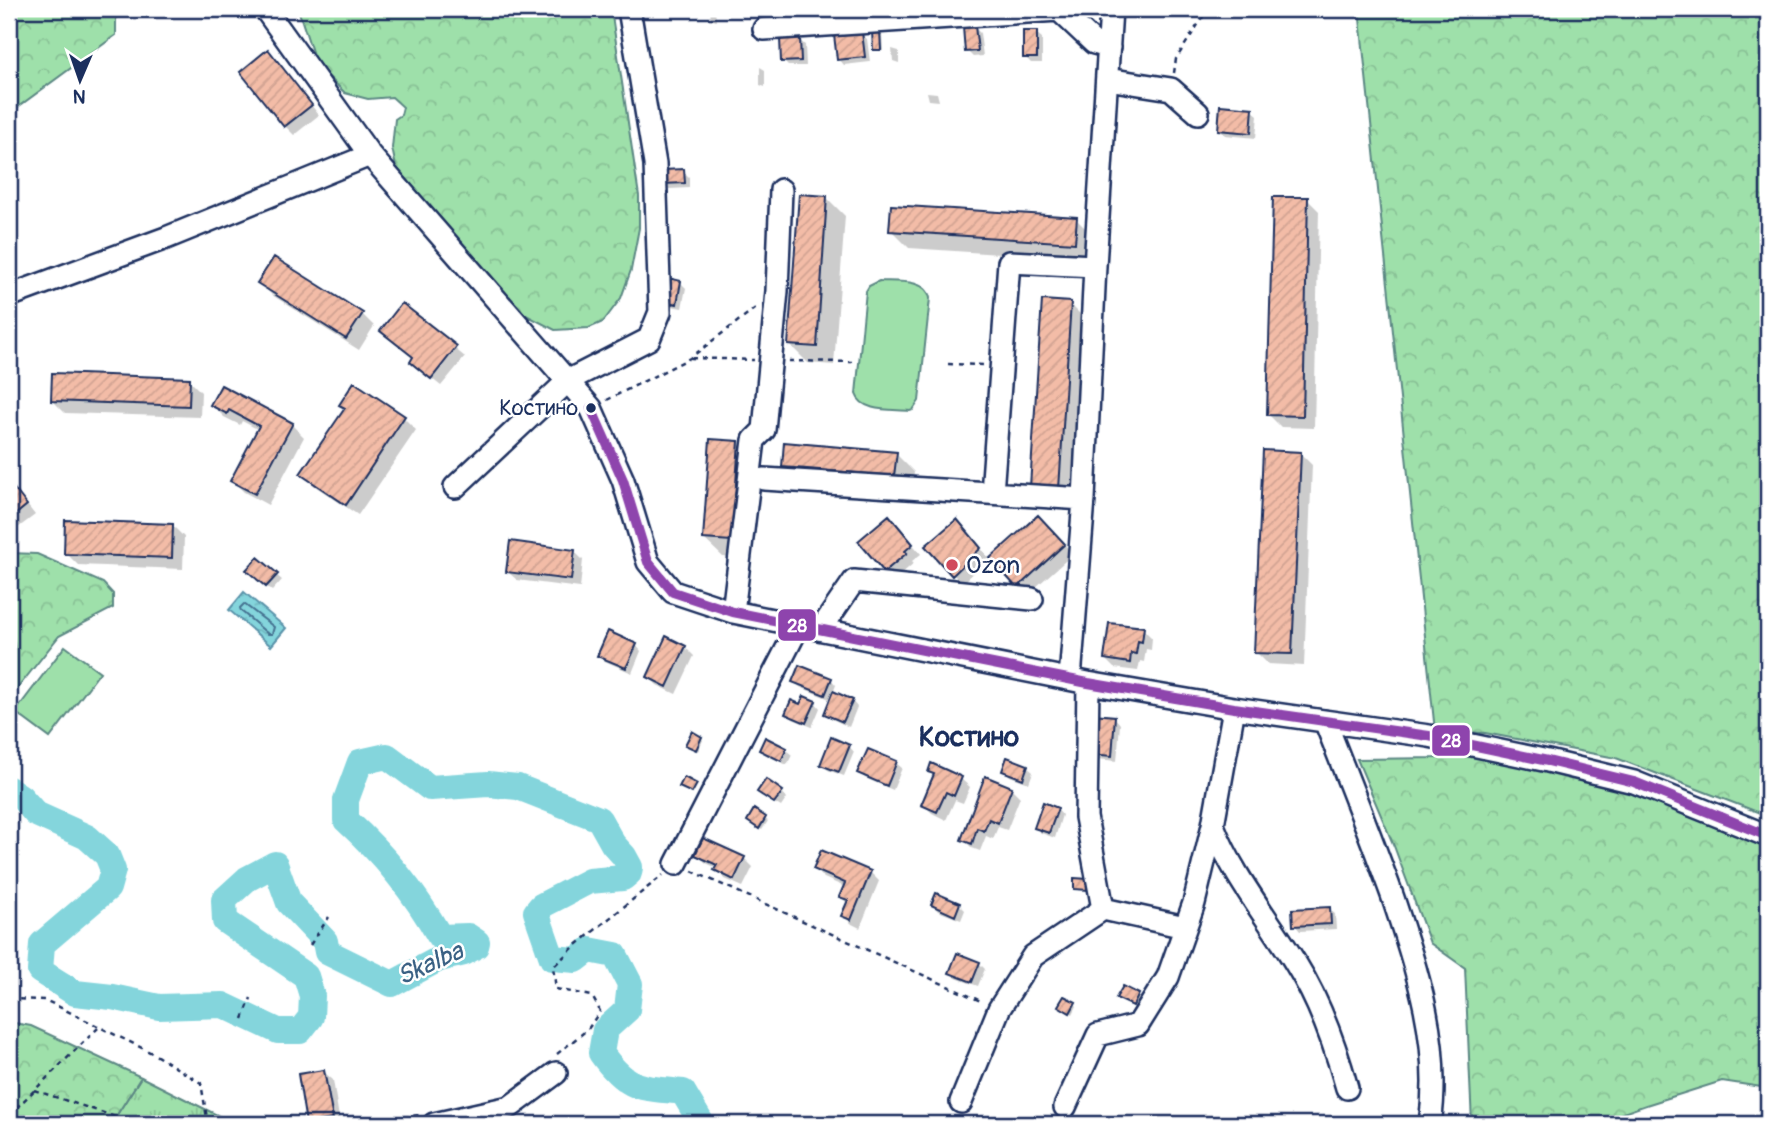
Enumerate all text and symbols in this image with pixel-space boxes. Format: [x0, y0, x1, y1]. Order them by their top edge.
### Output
north arrow [46, 46, 116, 116]
text: N [72, 84, 86, 108]
place label: Костино [499, 394, 578, 422]
marker: Костино [584, 401, 598, 415]
place label: Ozon [966, 551, 1020, 580]
marker: Ozon [944, 557, 960, 573]
line badge: 28 [777, 608, 817, 642]
text: 28 [787, 614, 808, 638]
district label: Костино [919, 720, 1019, 755]
line badge: 28 [1431, 724, 1471, 757]
text: 28 [1441, 729, 1462, 753]
water label: Skalba [392, 935, 470, 993]

